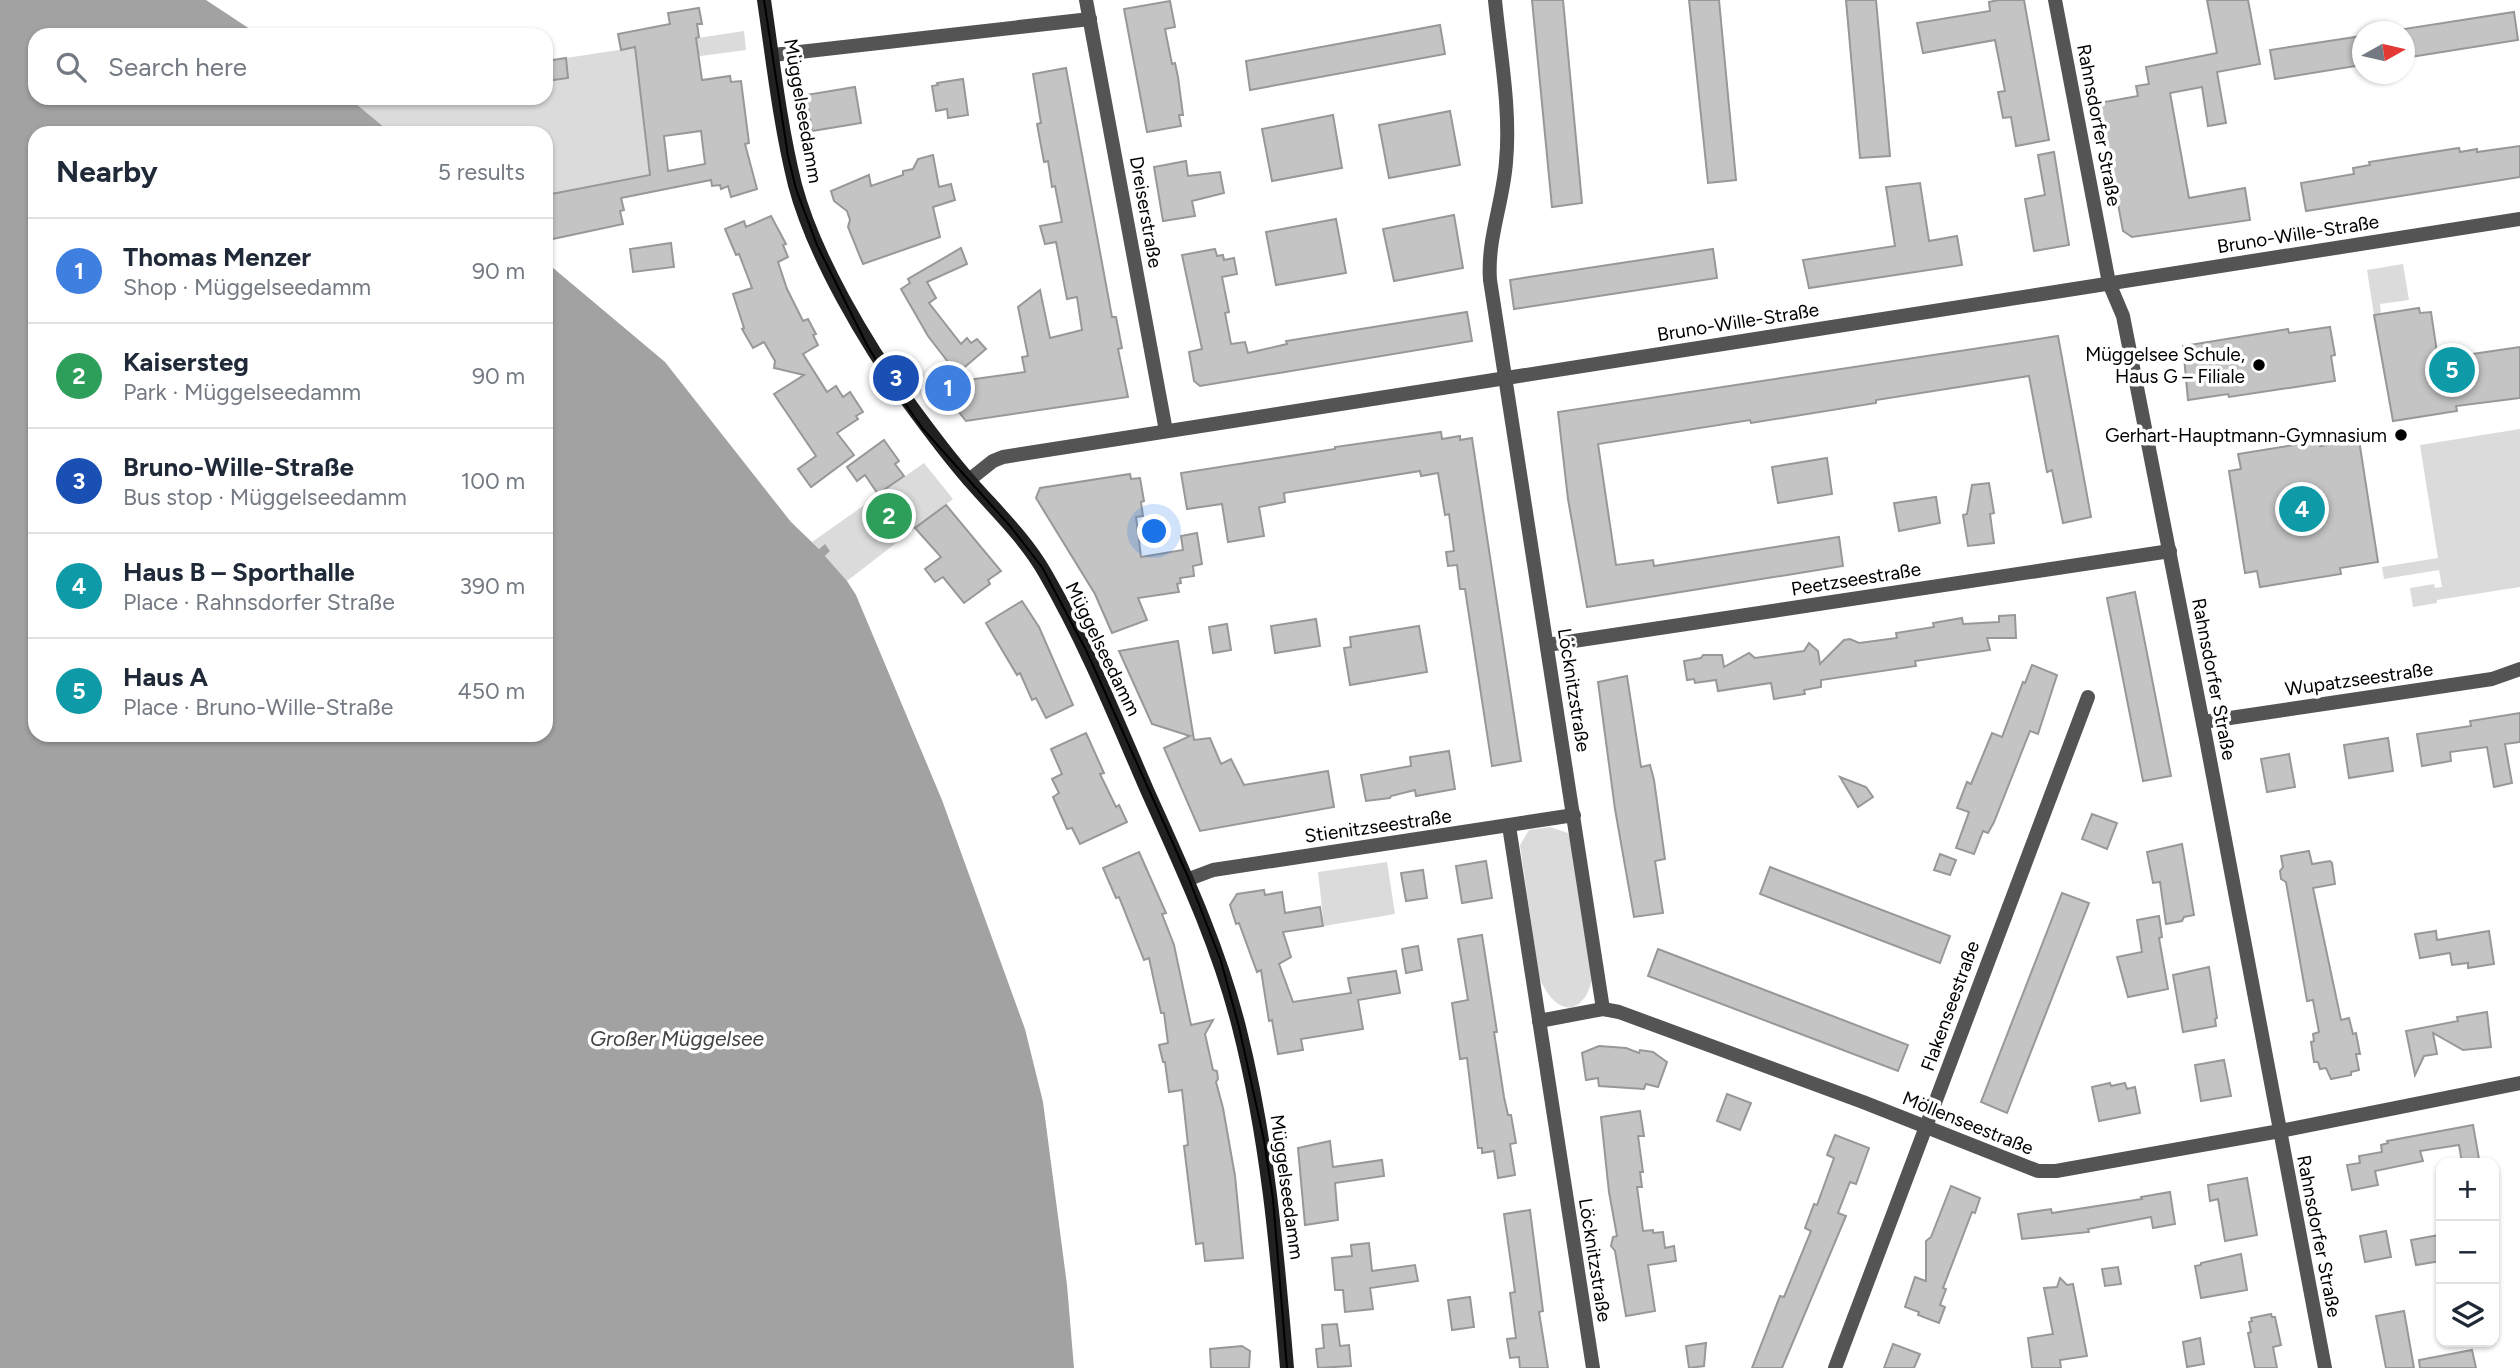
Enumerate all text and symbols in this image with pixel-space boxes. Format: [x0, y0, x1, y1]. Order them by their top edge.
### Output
north arrow [2352, 21, 2415, 84]
search box [28, 28, 553, 105]
street label: Müggelseedamm [779, 37, 827, 185]
street label: Rahnsdorfer Straße [2072, 42, 2126, 208]
icon: search [52, 48, 90, 86]
text: Search here [108, 51, 247, 83]
text: Nearby [56, 153, 158, 190]
street label: Dreiserstraße [1125, 154, 1167, 270]
text: 5 results [438, 158, 525, 186]
street label: Bruno-Wille-Straße [2215, 210, 2381, 258]
text: Thomas Menzer [123, 241, 311, 273]
text: 1 [74, 257, 84, 285]
text: 90 m [472, 257, 525, 285]
text: Shop · Müggelseedamm [123, 273, 371, 301]
street label: Bruno-Wille-Straße [1655, 298, 1821, 346]
place label: Müggelsee Schule, Haus G – Filiale [2085, 343, 2245, 388]
pin: 5 [2429, 344, 2475, 396]
text: Kaisersteg [123, 346, 249, 378]
pin: 3 [873, 352, 919, 404]
marker: Müggelsee Schule, Haus G – Filiale [2251, 357, 2267, 373]
text: 2 [72, 362, 86, 390]
text: 90 m [472, 362, 525, 390]
pin: 1 [925, 362, 971, 414]
text: Park · Müggelseedamm [123, 378, 361, 406]
place label: Gerhart-Hauptmann-Gymnasium [2105, 424, 2387, 447]
marker: Gerhart-Hauptmann-Gymnasium [2393, 427, 2409, 443]
text: Bruno-Wille-Straße [123, 451, 354, 483]
text: 3 [73, 467, 85, 495]
text: 100 m [461, 467, 525, 495]
text: Bus stop · Müggelseedamm [123, 483, 407, 511]
pin: 4 [2279, 483, 2325, 535]
pin: 2 [866, 490, 912, 542]
your location [1137, 514, 1171, 548]
text: Haus B – Sporthalle [123, 556, 355, 588]
street label: Peetzseestraße [1790, 557, 1922, 601]
text: 4 [72, 572, 86, 600]
text: 390 m [459, 572, 525, 600]
street label: Müggelseedamm [1061, 578, 1145, 720]
text: Place · Rahnsdorfer Straße [123, 588, 395, 616]
street label: Rahnsdorfer Straße [2187, 596, 2241, 762]
street label: Löcknitzstraße [1553, 626, 1595, 754]
street label: Wupatzseestraße [2284, 657, 2434, 701]
text: Haus A [123, 661, 208, 693]
text: 5 [72, 677, 86, 705]
text: 450 m [457, 677, 525, 705]
text: Place · Bruno-Wille-Straße [123, 693, 393, 721]
street label: Stienitzseestraße [1303, 804, 1453, 848]
street label: Flakenseestraße [1916, 938, 1984, 1074]
water label: Großer Müggelsee [590, 1026, 765, 1051]
street label: Möllenseestraße [1899, 1086, 2037, 1160]
street label: Müggelseedamm [1265, 1113, 1309, 1261]
street label: Rahnsdorfer Straße [2292, 1153, 2346, 1319]
map controls [2436, 1158, 2499, 1347]
button: + [2436, 1158, 2499, 1221]
street label: Löcknitzstraße [1574, 1196, 1616, 1324]
button: − [2436, 1221, 2499, 1284]
button: layers [2436, 1284, 2499, 1347]

